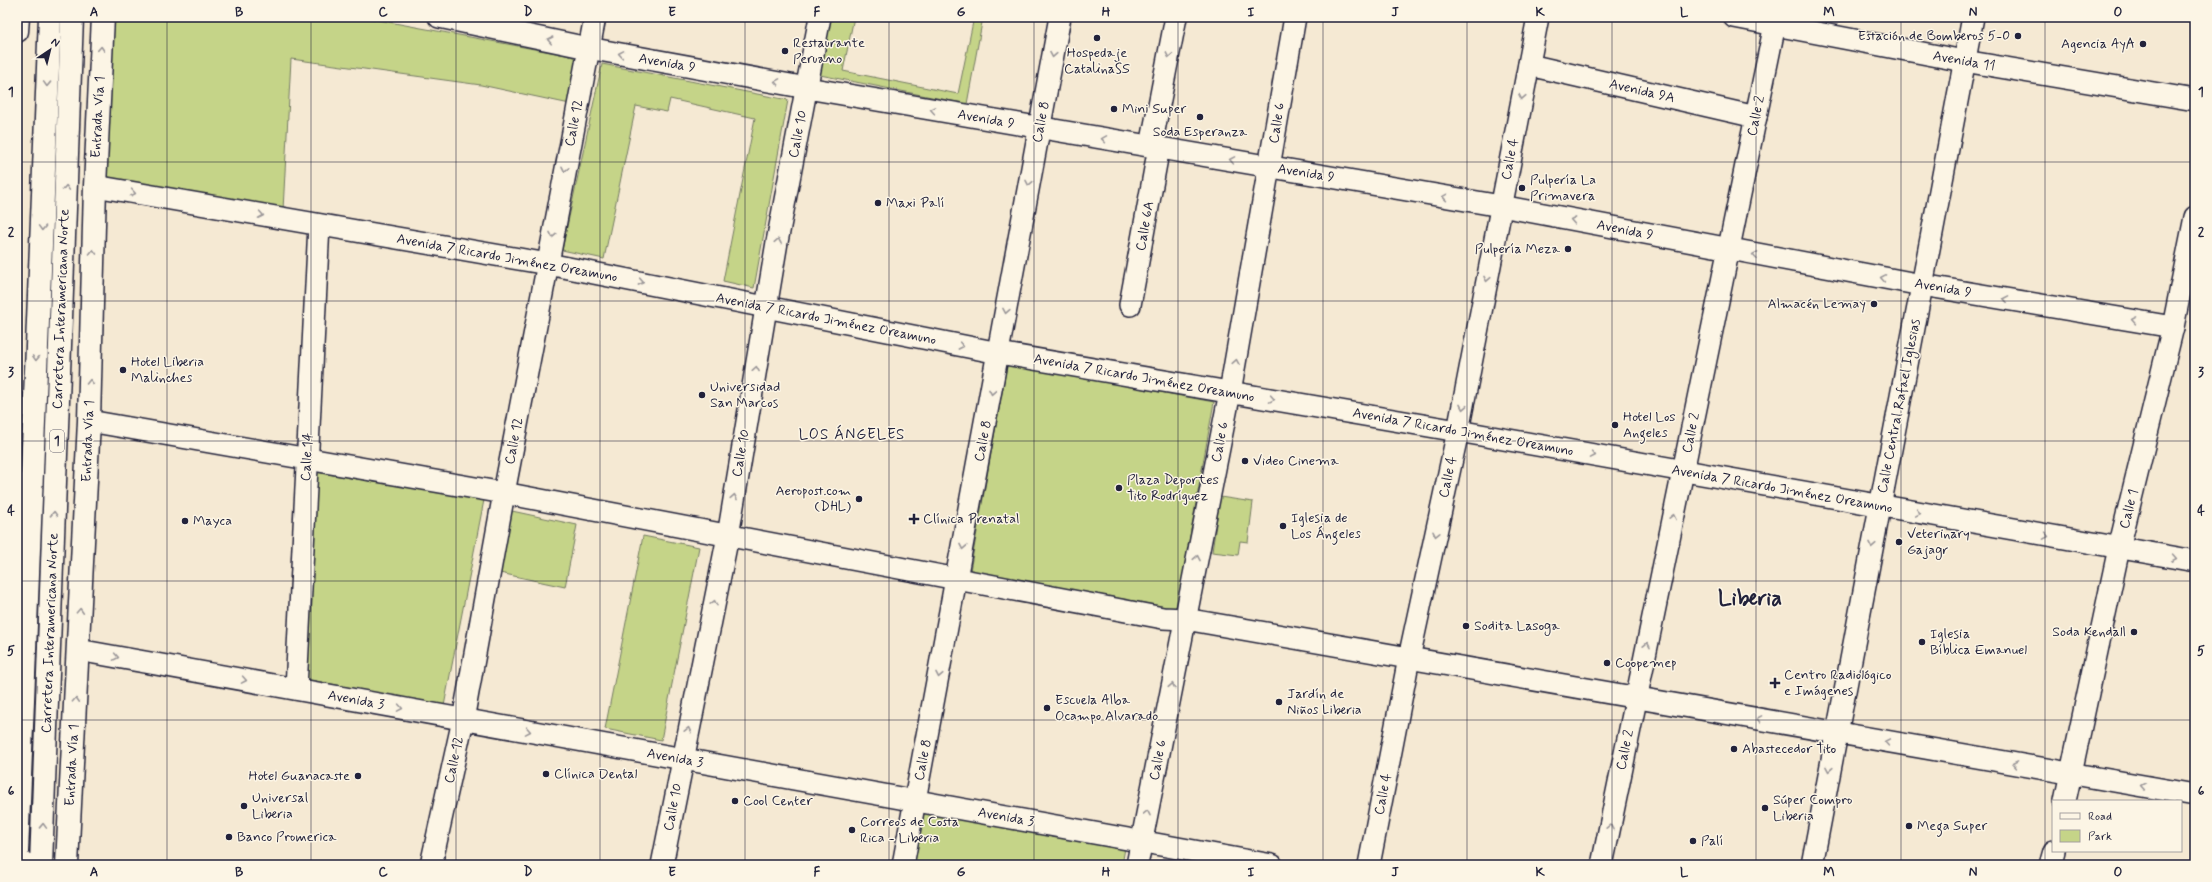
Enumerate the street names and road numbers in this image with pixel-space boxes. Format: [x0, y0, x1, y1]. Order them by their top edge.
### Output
street label: Avenida 11 [1931, 47, 1997, 75]
street label: Avenida 9 [637, 49, 697, 77]
street label: Avenida 9A [1607, 75, 1677, 107]
street label: Entrada Vía 1 [87, 76, 109, 158]
street label: Calle 2 [1743, 94, 1769, 138]
street label: Calle 12 [561, 98, 587, 148]
street label: Calle 8 [1028, 100, 1054, 144]
street label: Calle 6 [1265, 101, 1289, 145]
street label: Avenida 9 [956, 105, 1016, 133]
street label: Calle 10 [785, 109, 811, 159]
street label: Calle 4 [1497, 137, 1523, 181]
street label: Avenida 9 [1276, 160, 1336, 186]
street label: Calle 6A [1132, 200, 1158, 252]
street label: Carretera Interamericana Norte [49, 208, 73, 409]
street label: Avenida 9 [1595, 216, 1655, 244]
street label: Avenida 7 Ricardo Jiménez Oreamuno [395, 230, 619, 286]
street label: Avenida 9 [1913, 274, 1973, 302]
street label: Avenida 7 Ricardo Jiménez Oreamuno [714, 289, 938, 349]
street label: Calle Central Rafael Iglesias [1873, 317, 1926, 495]
street label: Avenida 7 Ricardo Jiménez Oreamuno [1032, 350, 1256, 406]
street label: Entrada Vía 1 [78, 400, 98, 482]
street label: Avenida 7 Ricardo Jiménez Oreamuno [1351, 404, 1575, 460]
street label: Calle 2 [1678, 411, 1704, 455]
street label: Calle 12 [501, 416, 527, 466]
street label: Calle 8 [970, 419, 996, 463]
street label: Calle 6 [1207, 420, 1233, 464]
street label: Calle 10 [728, 428, 754, 478]
road number: 1 [50, 430, 64, 452]
street label: Calle 14 [297, 432, 317, 482]
street label: Calle 4 [1435, 455, 1461, 499]
street label: Avenida 7 Ricardo Jiménez Oreamuno [1670, 461, 1894, 517]
street label: Calle 1 [2115, 487, 2143, 531]
street label: Carretera Interamericana Norte [38, 532, 62, 733]
street label: Avenida 3 [326, 686, 386, 714]
street label: Entrada Vía 1 [61, 724, 83, 806]
street label: Calle 2 [1612, 728, 1638, 772]
street label: Calle 12 [440, 735, 468, 785]
street label: Calle 8 [910, 738, 936, 782]
street label: Calle 6 [1145, 738, 1171, 782]
street label: Avenida 3 [645, 744, 705, 772]
street label: Calle 4 [1370, 772, 1396, 816]
street label: Calle 10 [660, 782, 686, 832]
street label: Avenida 3 [976, 803, 1036, 831]

